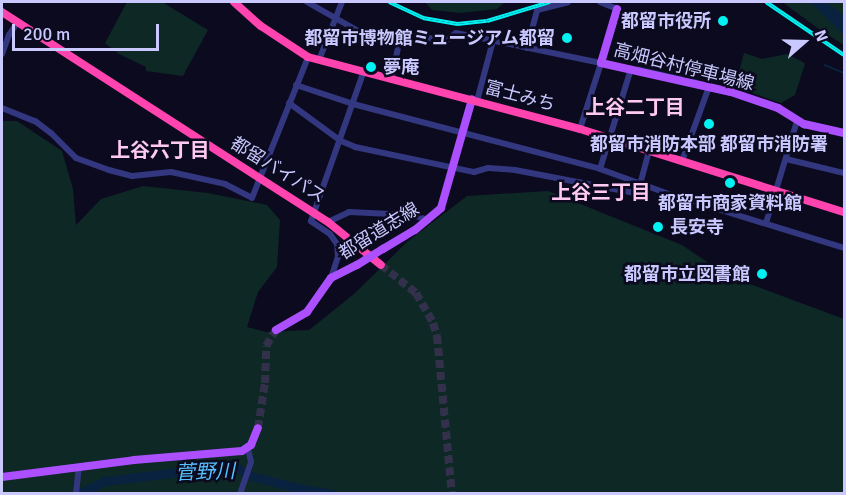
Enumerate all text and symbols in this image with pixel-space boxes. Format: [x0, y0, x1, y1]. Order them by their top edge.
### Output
place label: 都留市役所 [621, 10, 711, 32]
scale bar [15, 12, 162, 50]
north arrow [774, 12, 834, 72]
marker: 都留市役所 [716, 14, 730, 28]
text: 200 m [23, 23, 70, 45]
place label: 都留市博物館ミュージアム都留 [303, 27, 555, 49]
text: N [810, 27, 832, 44]
marker: 都留市博物館ミュージアム都留 [560, 31, 574, 45]
street label: 高畑谷村停車場線 [612, 39, 756, 95]
place label: 夢庵 [383, 56, 419, 78]
marker: 夢庵 [364, 60, 378, 74]
street label: 富士みち [482, 76, 558, 116]
district label: 上谷二丁目 [585, 95, 685, 119]
marker: 都留市消防本部 都留市消防署 [702, 117, 716, 131]
street label: 都留バイパス [226, 132, 330, 208]
place label: 都留市消防本部 都留市消防署 [590, 133, 828, 155]
district label: 上谷六丁目 [110, 138, 210, 162]
marker: 都留市商家資料館 [723, 176, 737, 190]
district label: 上谷三丁目 [551, 180, 651, 204]
place label: 都留市商家資料館 [658, 192, 802, 214]
street label: 都留道志線 [335, 198, 423, 264]
place label: 長安寺 [670, 216, 724, 238]
marker: 長安寺 [651, 220, 665, 234]
place label: 都留市立図書館 [624, 263, 750, 285]
marker: 都留市立図書館 [755, 267, 769, 281]
water label: 菅野川 [175, 459, 235, 485]

